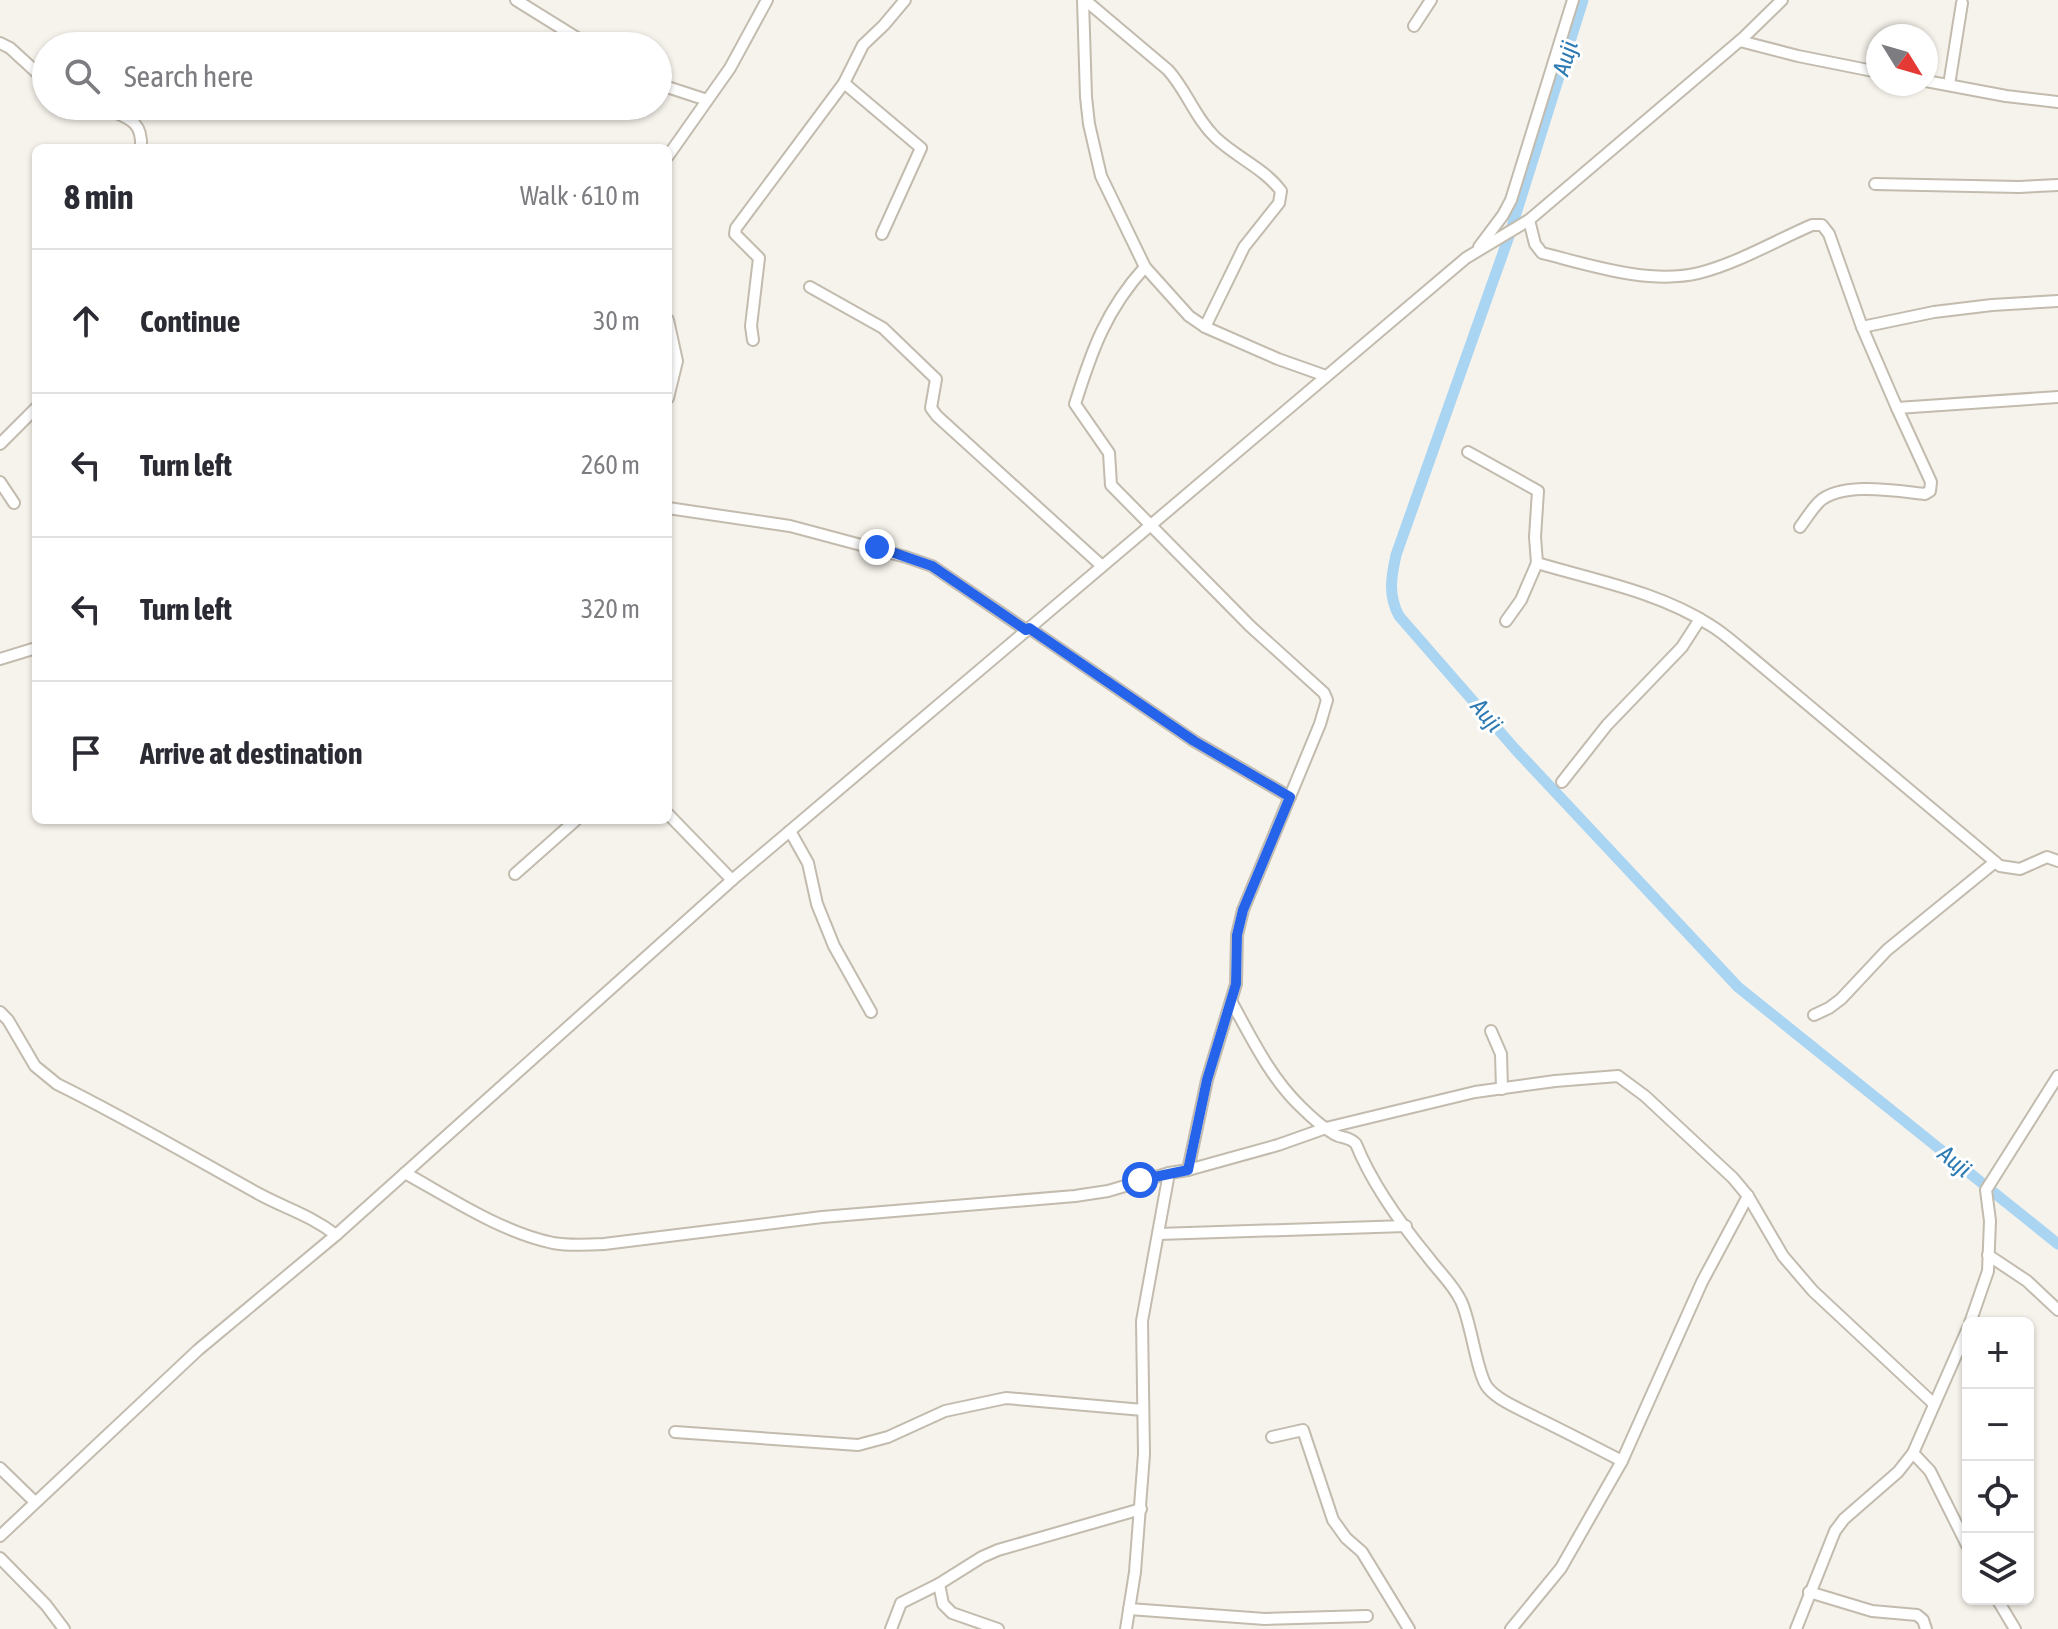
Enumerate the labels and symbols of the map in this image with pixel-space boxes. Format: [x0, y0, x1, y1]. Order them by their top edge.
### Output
north arrow [1866, 24, 1938, 96]
water label: Auji [1547, 38, 1583, 79]
route end [859, 529, 895, 565]
water label: Auji [1465, 692, 1508, 737]
water label: Auji [1932, 1139, 1977, 1182]
route start [1122, 1162, 1158, 1198]

